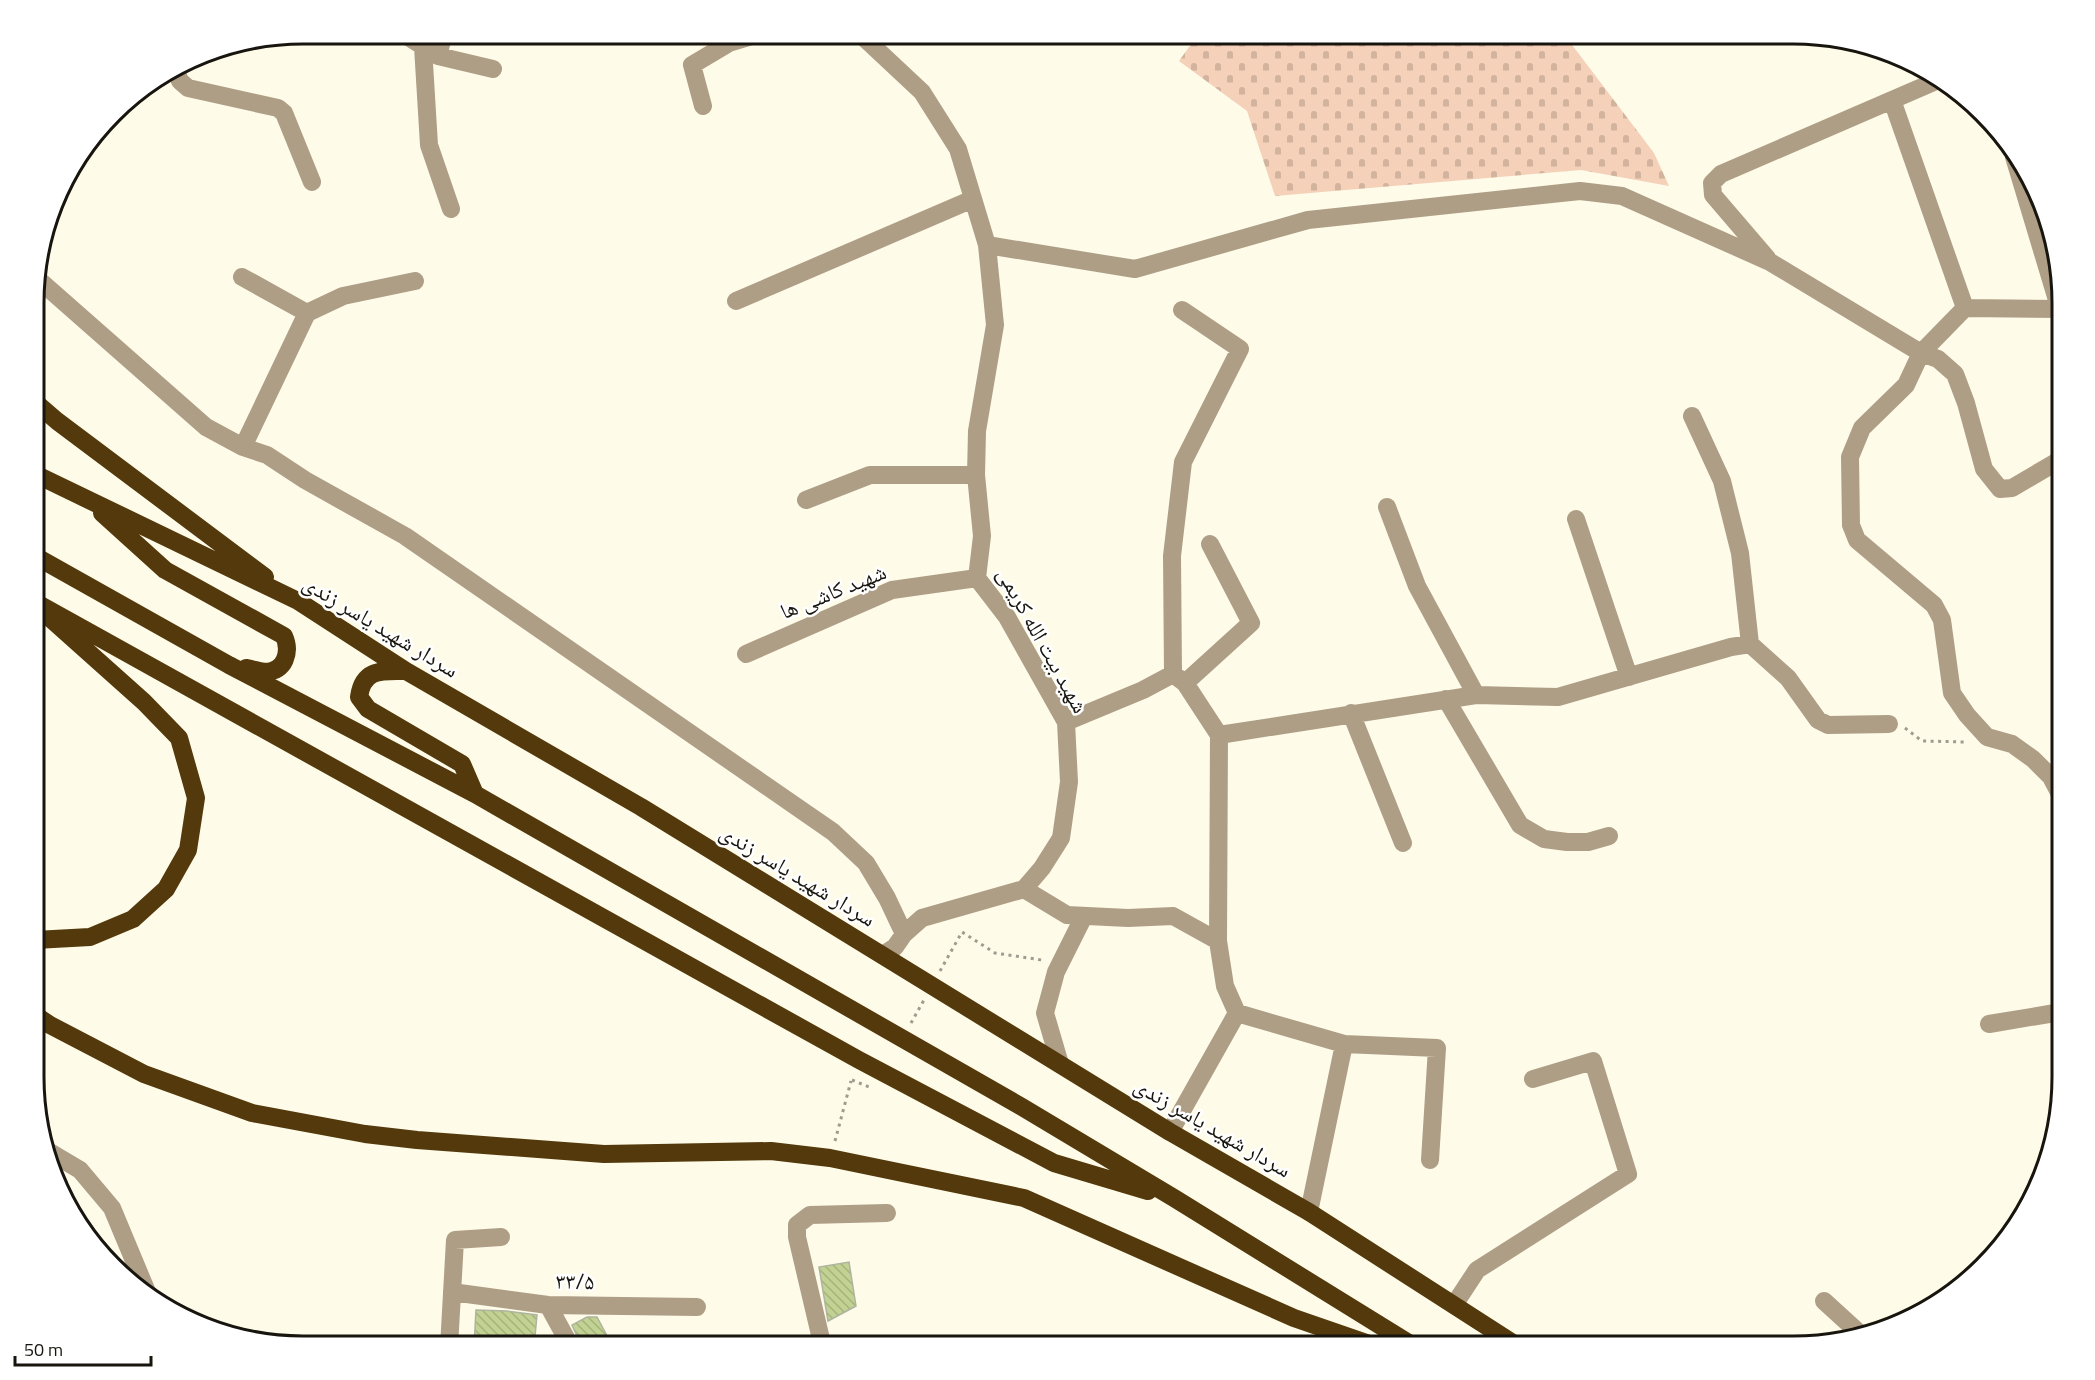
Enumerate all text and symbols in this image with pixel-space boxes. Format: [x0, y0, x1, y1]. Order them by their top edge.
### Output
street label: شهید کاشی ها [775, 554, 891, 628]
street label: شهید بیت الله کریمی [989, 561, 1097, 719]
street label: سردار شهید یاسر زندی [296, 566, 466, 686]
street label: سردار شهید یاسر زندی [713, 815, 883, 935]
street label: سردار شهید یاسر زندی [1128, 1068, 1298, 1186]
street label: ۳۳/۵ [555, 1264, 595, 1298]
scale bar [15, 1329, 152, 1367]
text: 50 m [24, 1336, 63, 1363]

